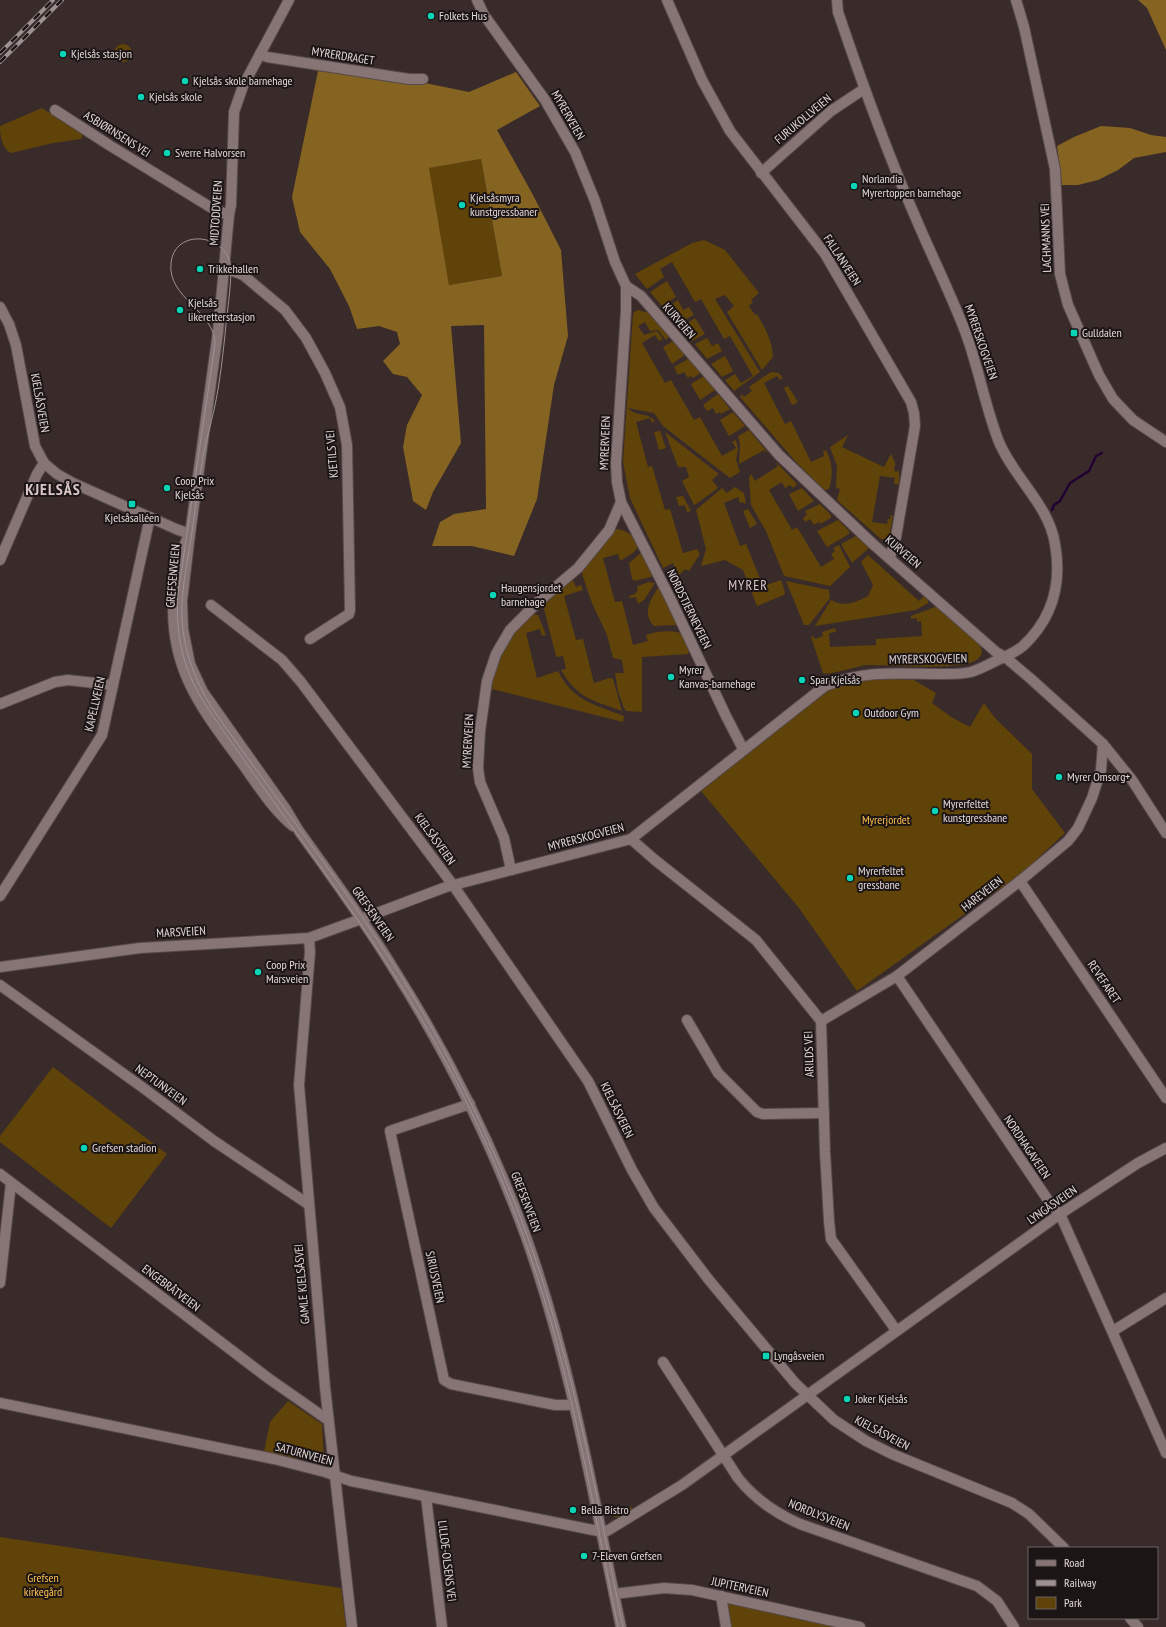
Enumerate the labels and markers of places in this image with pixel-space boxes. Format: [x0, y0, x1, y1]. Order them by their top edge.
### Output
place label: Folkets Hus [439, 8, 487, 23]
marker: Folkets Hus [426, 11, 436, 21]
place label: Kjelsås stasjon [71, 46, 132, 61]
marker: Kjelsås stasjon [58, 49, 68, 59]
place label: Kjelsås skole barnehage [193, 73, 293, 88]
marker: Kjelsås skole barnehage [180, 76, 190, 86]
place label: Kjelsås skole [149, 89, 202, 104]
marker: Kjelsås skole [136, 92, 146, 102]
place label: Sverre Halvorsen [175, 145, 245, 160]
marker: Sverre Halvorsen [162, 148, 172, 158]
place label: Norlandia Myrertoppen barnehage [862, 171, 961, 200]
marker: Norlandia Myrertoppen barnehage [849, 181, 859, 191]
place label: Kjelsåsmyra kunstgressbaner [470, 190, 538, 219]
marker: Kjelsåsmyra kunstgressbaner [457, 200, 467, 210]
place label: Trikkehallen [208, 261, 258, 276]
marker: Trikkehallen [195, 264, 205, 274]
place label: Kjelsås likeretterstasjon [188, 295, 255, 324]
marker: Kjelsås likeretterstasjon [175, 305, 185, 315]
place label: Gulldalen [1082, 325, 1122, 340]
marker: Gulldalen [1069, 328, 1079, 338]
place label: Coop Prix Kjelsås [175, 473, 214, 502]
marker: Coop Prix Kjelsås [162, 483, 172, 493]
marker: Kjelsåsalléen [127, 499, 137, 509]
place label: Kjelsåsalléen [105, 510, 159, 525]
place label: Haugensjordet barnehage [501, 580, 562, 609]
marker: Haugensjordet barnehage [488, 590, 498, 600]
place label: Myrer Kanvas-barnehage [679, 662, 756, 691]
marker: Myrer Kanvas-barnehage [666, 672, 676, 682]
place label: Spar Kjelsås [810, 672, 860, 687]
marker: Spar Kjelsås [797, 675, 807, 685]
place label: Outdoor Gym [864, 705, 919, 720]
marker: Outdoor Gym [851, 708, 861, 718]
place label: Myrer Omsorg+ [1067, 769, 1130, 784]
marker: Myrer Omsorg+ [1054, 772, 1064, 782]
place label: Myrerfeltet kunstgressbane [943, 796, 1007, 825]
marker: Myrerfeltet kunstgressbane [930, 806, 940, 816]
place label: Myrerfeltet gressbane [858, 863, 905, 892]
marker: Myrerfeltet gressbane [845, 873, 855, 883]
place label: Coop Prix Marsveien [266, 957, 308, 986]
marker: Coop Prix Marsveien [253, 967, 263, 977]
place label: Grefsen stadion [92, 1140, 156, 1155]
marker: Grefsen stadion [79, 1143, 89, 1153]
place label: Lyngåsveien [774, 1348, 824, 1363]
marker: Lyngåsveien [761, 1351, 771, 1361]
place label: Joker Kjelsås [854, 1391, 908, 1406]
marker: Joker Kjelsås [842, 1394, 852, 1404]
place label: Bella Bistro [581, 1502, 629, 1517]
marker: Bella Bistro [568, 1505, 578, 1515]
place label: 7-Eleven Grefsen [592, 1548, 662, 1563]
marker: 7-Eleven Grefsen [579, 1551, 589, 1561]

